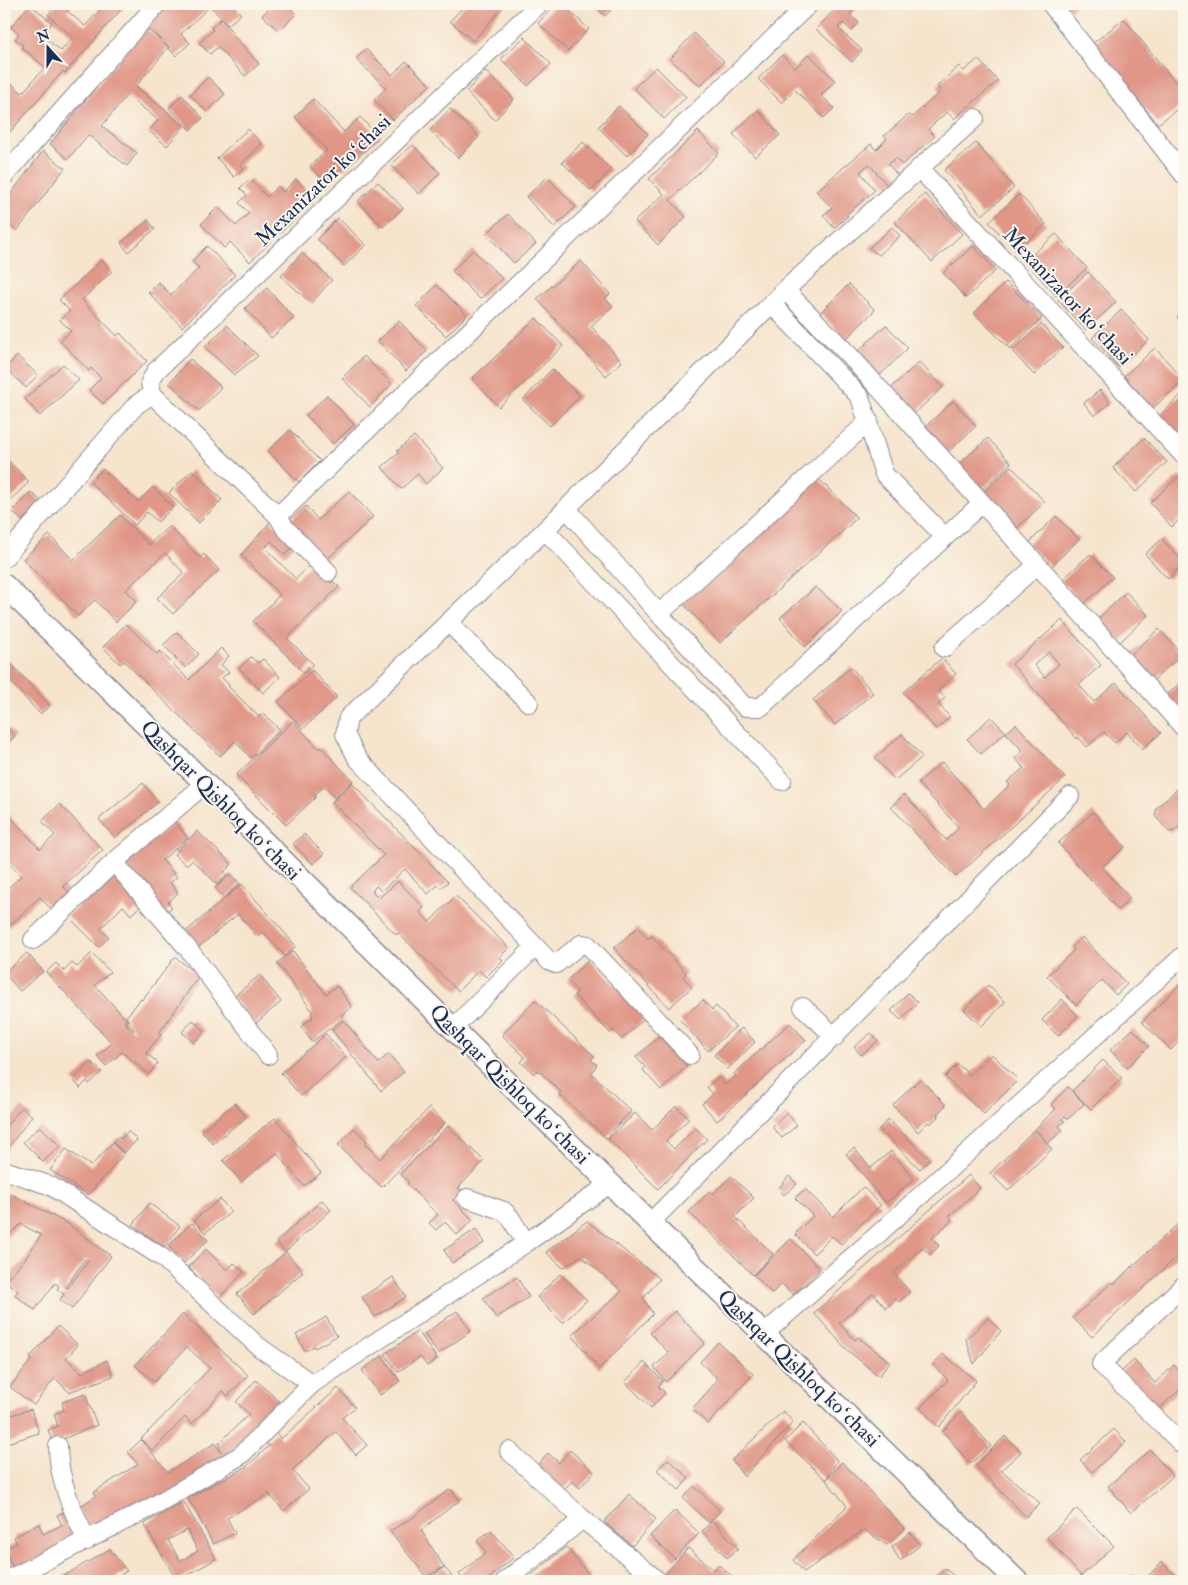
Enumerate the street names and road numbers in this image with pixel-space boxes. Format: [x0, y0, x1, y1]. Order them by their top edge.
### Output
street label: Mexanizator koʻchasi [250, 108, 397, 252]
street label: Mexanizator koʻchasi [997, 222, 1139, 371]
street label: Qashqar Qishloq koʻchasi [135, 714, 307, 887]
street label: Qashqar Qishloq koʻchasi [424, 998, 596, 1171]
street label: Qashqar Qishloq koʻchasi [712, 1284, 886, 1453]

